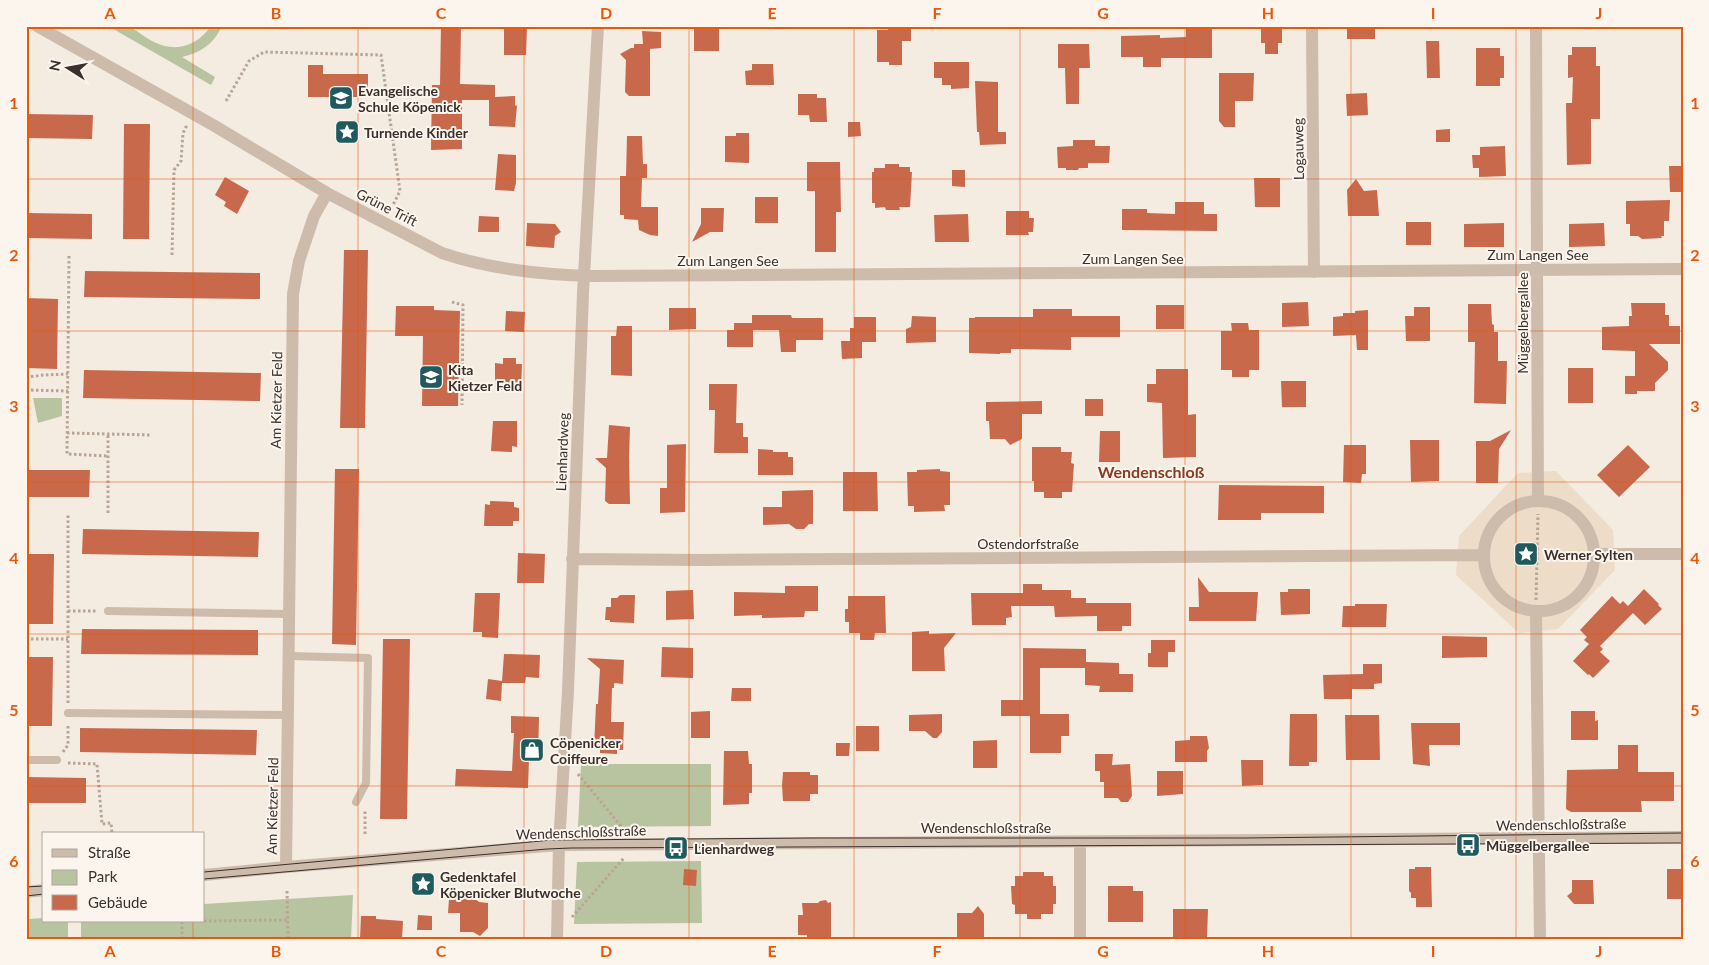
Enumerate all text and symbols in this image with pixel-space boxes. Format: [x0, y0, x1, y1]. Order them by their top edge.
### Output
text: A [103, 3, 116, 22]
text: B [271, 3, 281, 22]
text: C [436, 3, 447, 22]
text: D [600, 3, 612, 22]
text: E [767, 3, 777, 22]
text: F [932, 3, 942, 22]
text: G [1097, 3, 1109, 22]
text: H [1262, 3, 1274, 22]
text: I [1431, 3, 1435, 22]
text: J [1596, 3, 1602, 22]
north arrow [42, 42, 92, 92]
text: N [45, 59, 64, 72]
place label: Evangelische Schule Köpenick [358, 82, 461, 115]
school or university icon: Evangelische Schule Köpenick [328, 85, 354, 111]
text: 1 [9, 93, 19, 112]
text: 1 [1690, 93, 1700, 112]
street label: Logauweg [1289, 118, 1307, 180]
place icon: Turnende Kinder [334, 119, 360, 145]
place label: Turnende Kinder [364, 124, 469, 141]
street label: Grüne Trift [354, 184, 421, 230]
text: 2 [9, 245, 19, 264]
text: 2 [1690, 245, 1700, 264]
street label: Zum Langen See [1487, 246, 1589, 263]
street label: Zum Langen See [1082, 250, 1184, 267]
street label: Zum Langen See [677, 252, 779, 269]
street label: Müggelbergallee [1514, 272, 1531, 374]
street label: Am Kietzer Feld [267, 351, 285, 449]
place label: Kita Kietzer Feld [448, 361, 522, 394]
school or university icon: Kita Kietzer Feld [418, 364, 444, 390]
text: 3 [9, 396, 19, 415]
text: 3 [1690, 396, 1700, 415]
street label: Lienhardweg [552, 412, 572, 492]
district label: Wendenschloß [1098, 462, 1205, 481]
street label: Ostendorfstraße [977, 535, 1079, 552]
place icon: Werner Sylten [1513, 541, 1539, 567]
place label: Werner Sylten [1544, 546, 1633, 563]
text: 4 [9, 548, 19, 567]
text: 4 [1690, 548, 1700, 567]
text: 5 [9, 700, 19, 719]
text: 5 [1690, 700, 1700, 719]
place label: Cöpenicker Coiffeure [550, 734, 621, 767]
shop icon: Cöpenicker Coiffeure [519, 737, 545, 763]
street label: Am Kietzer Feld [263, 757, 281, 855]
street label: Wendenschloßstraße [1496, 814, 1626, 834]
street label: Wendenschloßstraße [921, 819, 1051, 836]
street label: Wendenschloßstraße [516, 821, 646, 843]
legend [42, 832, 205, 922]
bus stop icon: Müggelbergallee [1455, 832, 1481, 858]
bus stop icon: Lienhardweg [663, 835, 689, 861]
place label: Müggelbergallee [1486, 837, 1590, 854]
place label: Lienhardweg [694, 840, 775, 857]
text: Straße [88, 843, 131, 861]
text: 6 [9, 851, 19, 870]
text: 6 [1690, 851, 1700, 870]
text: Park [88, 867, 118, 885]
place label: Gedenktafel Köpenicker Blutwoche [440, 868, 581, 901]
place icon: Gedenktafel Köpenicker Blutwoche [410, 871, 436, 897]
text: Gebäude [88, 893, 147, 911]
text: A [103, 941, 116, 960]
text: B [271, 941, 281, 960]
text: C [436, 941, 447, 960]
text: D [600, 941, 612, 960]
text: E [767, 941, 777, 960]
text: F [932, 941, 942, 960]
text: G [1097, 941, 1109, 960]
text: H [1262, 941, 1274, 960]
text: I [1431, 941, 1435, 960]
text: J [1596, 941, 1602, 960]

